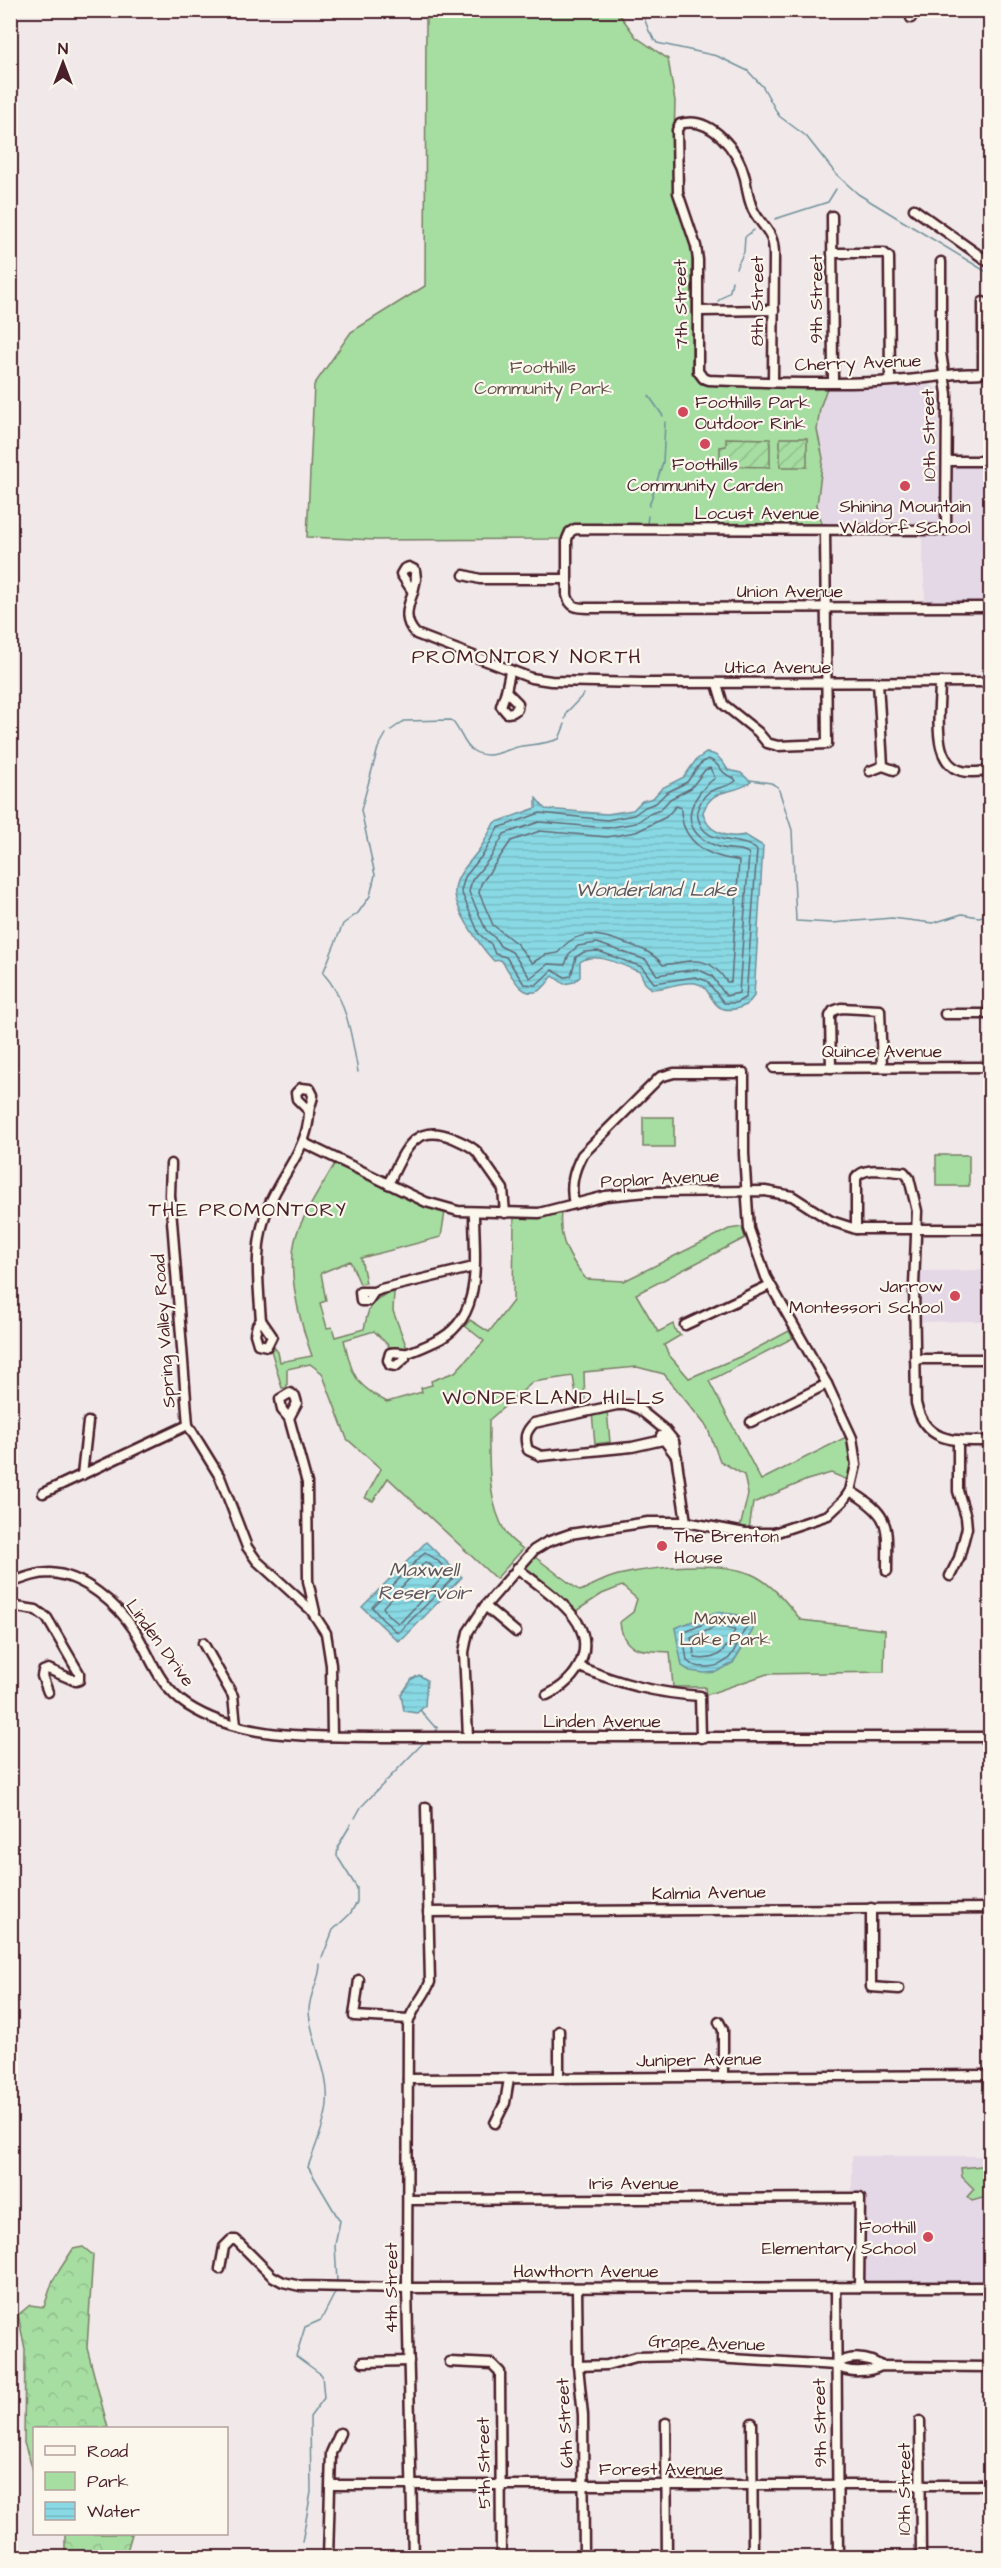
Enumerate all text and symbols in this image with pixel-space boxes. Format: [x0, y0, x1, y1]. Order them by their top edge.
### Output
north arrow [33, 33, 93, 93]
text: N [58, 38, 68, 60]
street label: 9th Street [804, 254, 829, 344]
street label: 8th Street [745, 255, 770, 346]
street label: 7th Street [668, 258, 694, 349]
street label: Cherry Avenue [794, 348, 922, 379]
park label: Foothills Community Park [474, 355, 612, 402]
street label: 10th Street [916, 388, 942, 482]
place label: Foothills Park Outdoor Rink [695, 390, 810, 436]
marker: Foothills Park Outdoor Rink [676, 405, 690, 419]
marker: Foothills Community Carden [698, 437, 712, 451]
place label: Foothills Community Carden [627, 452, 783, 499]
marker: Shining Mountain Waldorf School [898, 479, 912, 493]
place label: Shining Mountain Waldorf School [839, 494, 971, 540]
street label: Locust Avenue [694, 501, 820, 526]
street label: Union Avenue [737, 579, 844, 604]
district label: PROMONTORY NORTH [412, 643, 642, 671]
street label: Utica Avenue [725, 655, 831, 680]
water label: Wonderland Lake [576, 876, 738, 904]
street label: Quince Avenue [822, 1039, 943, 1064]
street label: Poplar Avenue [600, 1163, 720, 1195]
district label: THE PROMONTORY [148, 1196, 348, 1224]
street label: Spring Valley Road [146, 1253, 183, 1409]
place label: Jarrow Montessori School [789, 1274, 943, 1320]
marker: Jarrow Montessori School [948, 1289, 962, 1303]
district label: WONDERLAND HILLS [442, 1384, 666, 1412]
place label: The Brenton House [674, 1524, 779, 1570]
marker: The Brenton House [655, 1539, 669, 1553]
water label: Maxwell Reservoir [378, 1556, 472, 1607]
street label: Linden Drive [120, 1594, 200, 1692]
park label: Maxwell Lake Park [679, 1606, 771, 1652]
street label: Linden Avenue [543, 1709, 661, 1734]
street label: Kalmia Avenue [652, 1879, 767, 1906]
street label: Juniper Avenue [636, 2046, 762, 2074]
street label: Iris Avenue [589, 2171, 679, 2196]
place label: Foothill Elementary School [762, 2215, 916, 2262]
marker: Foothill Elementary School [921, 2230, 935, 2244]
street label: 4th Street [379, 2242, 404, 2334]
street label: Hawthorn Avenue [513, 2259, 659, 2284]
street label: Grape Avenue [648, 2328, 766, 2358]
street label: 6th Street [550, 2377, 580, 2469]
street label: 9th Street [807, 2377, 833, 2468]
street label: 5th Street [471, 2416, 497, 2509]
legend [33, 2427, 228, 2535]
text: Road [87, 2439, 128, 2464]
street label: 10th Street [892, 2442, 917, 2535]
street label: Forest Avenue [599, 2457, 723, 2482]
text: Park [87, 2469, 129, 2494]
text: Water [87, 2499, 140, 2524]

